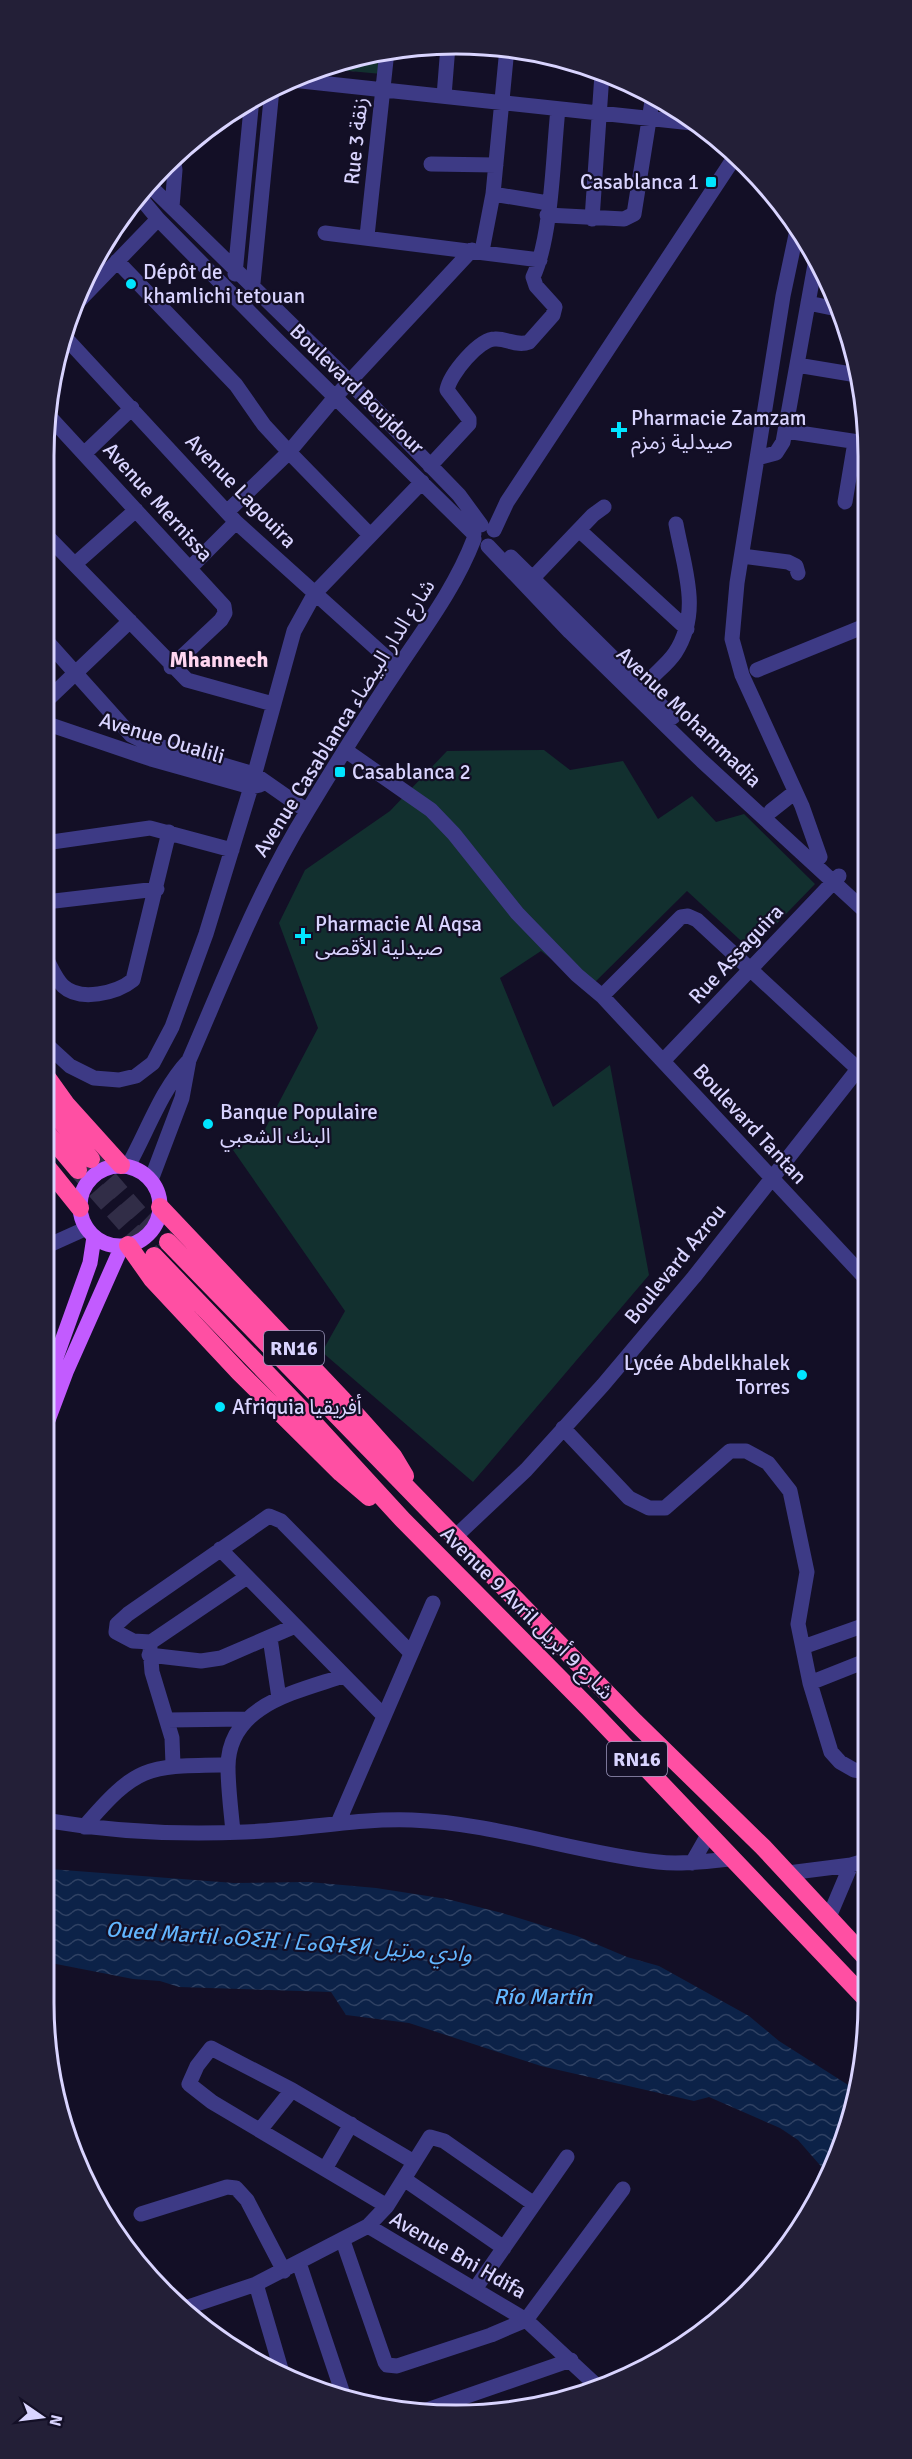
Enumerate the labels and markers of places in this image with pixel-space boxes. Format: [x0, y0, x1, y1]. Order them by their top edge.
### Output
place label: Casablanca 1 [580, 169, 699, 195]
marker: Casablanca 1 [704, 175, 718, 189]
place label: Dépôt de khamlichi tetouan [143, 259, 305, 309]
marker: Dépôt de khamlichi tetouan [124, 277, 138, 291]
place label: Pharmacie Zamzam صيدلية زمزم [631, 405, 807, 458]
marker: Pharmacie Zamzam صيدلية زمزم [612, 423, 626, 437]
place label: Casablanca 2 [352, 759, 471, 785]
marker: Casablanca 2 [333, 765, 347, 779]
place label: Pharmacie Al Aqsa صيدلية الأقصى [315, 911, 482, 961]
marker: Pharmacie Al Aqsa صيدلية الأقصى [296, 929, 310, 943]
place label: Banque Populaire البنك الشعبي [220, 1099, 378, 1152]
marker: Banque Populaire البنك الشعبي [201, 1117, 215, 1131]
place label: Lycée Abdelkhalek Torres [624, 1350, 790, 1400]
marker: Lycée Abdelkhalek Torres [795, 1368, 809, 1382]
place label: Afriquia أفريقيا [232, 1394, 362, 1420]
marker: Afriquia أفريقيا [213, 1400, 227, 1414]

